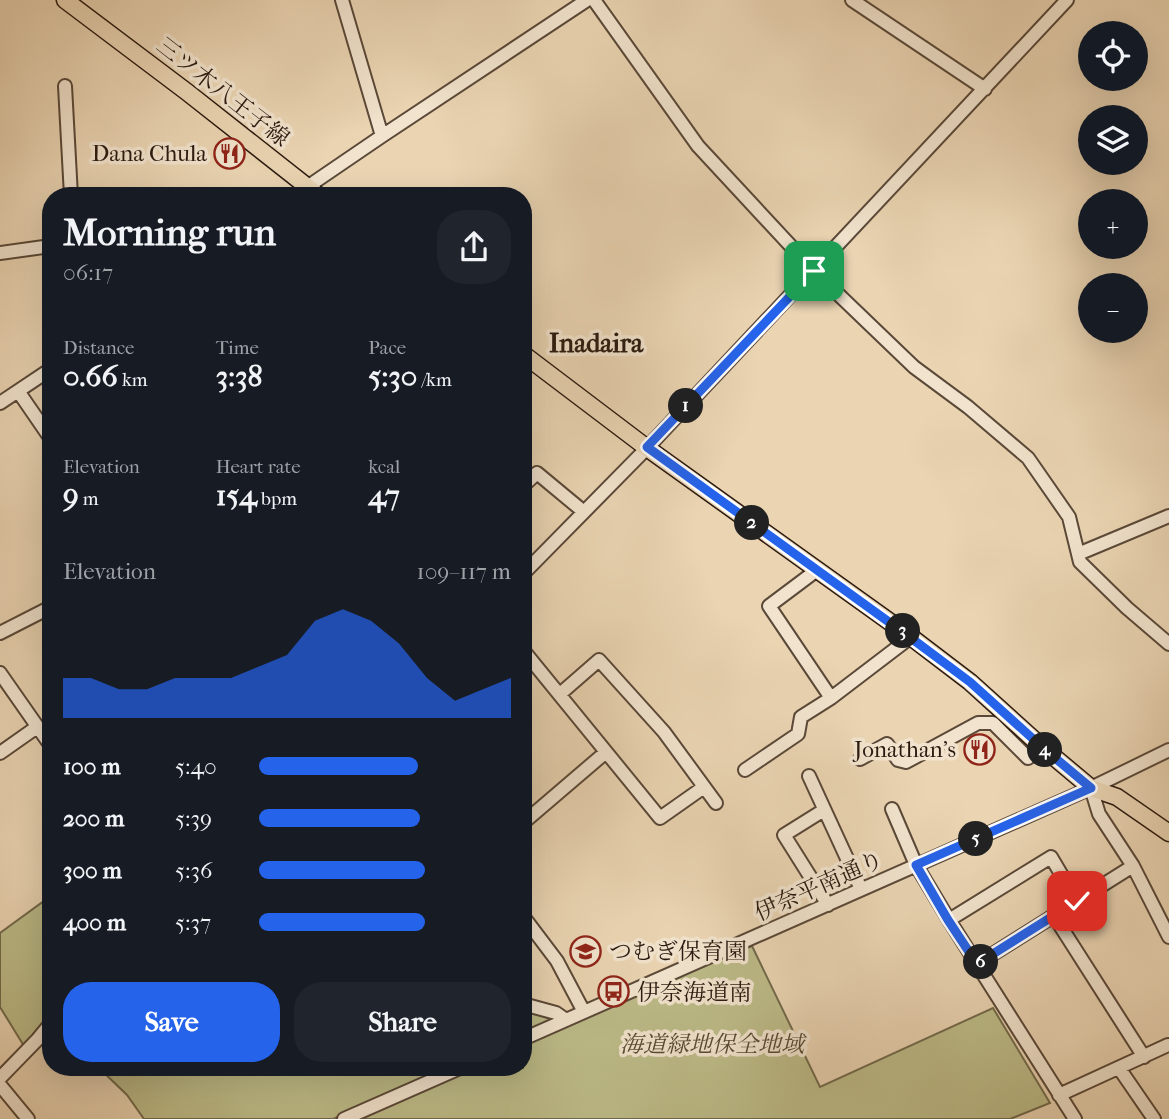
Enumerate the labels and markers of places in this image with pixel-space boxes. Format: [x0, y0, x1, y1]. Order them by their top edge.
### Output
restaurant icon: Dana Chula [213, 136, 247, 170]
place label: Dana Chula [92, 140, 207, 167]
pin [784, 241, 844, 301]
pin: 1 [668, 388, 704, 424]
pin: 2 [734, 505, 770, 540]
pin: 3 [886, 614, 920, 648]
restaurant icon: Jonathan's [962, 732, 996, 766]
pin: 4 [1028, 732, 1062, 768]
place label: Jonathan's [852, 736, 956, 763]
pin: 5 [958, 822, 993, 856]
pin [1047, 871, 1107, 931]
school or university icon: つむぎ保育園 [569, 934, 603, 968]
place label: つむぎ保育園 [609, 938, 747, 965]
pin: 6 [964, 944, 998, 979]
bus stop icon: 伊奈海道南 [597, 975, 631, 1009]
place label: 伊奈海道南 [637, 979, 752, 1006]

